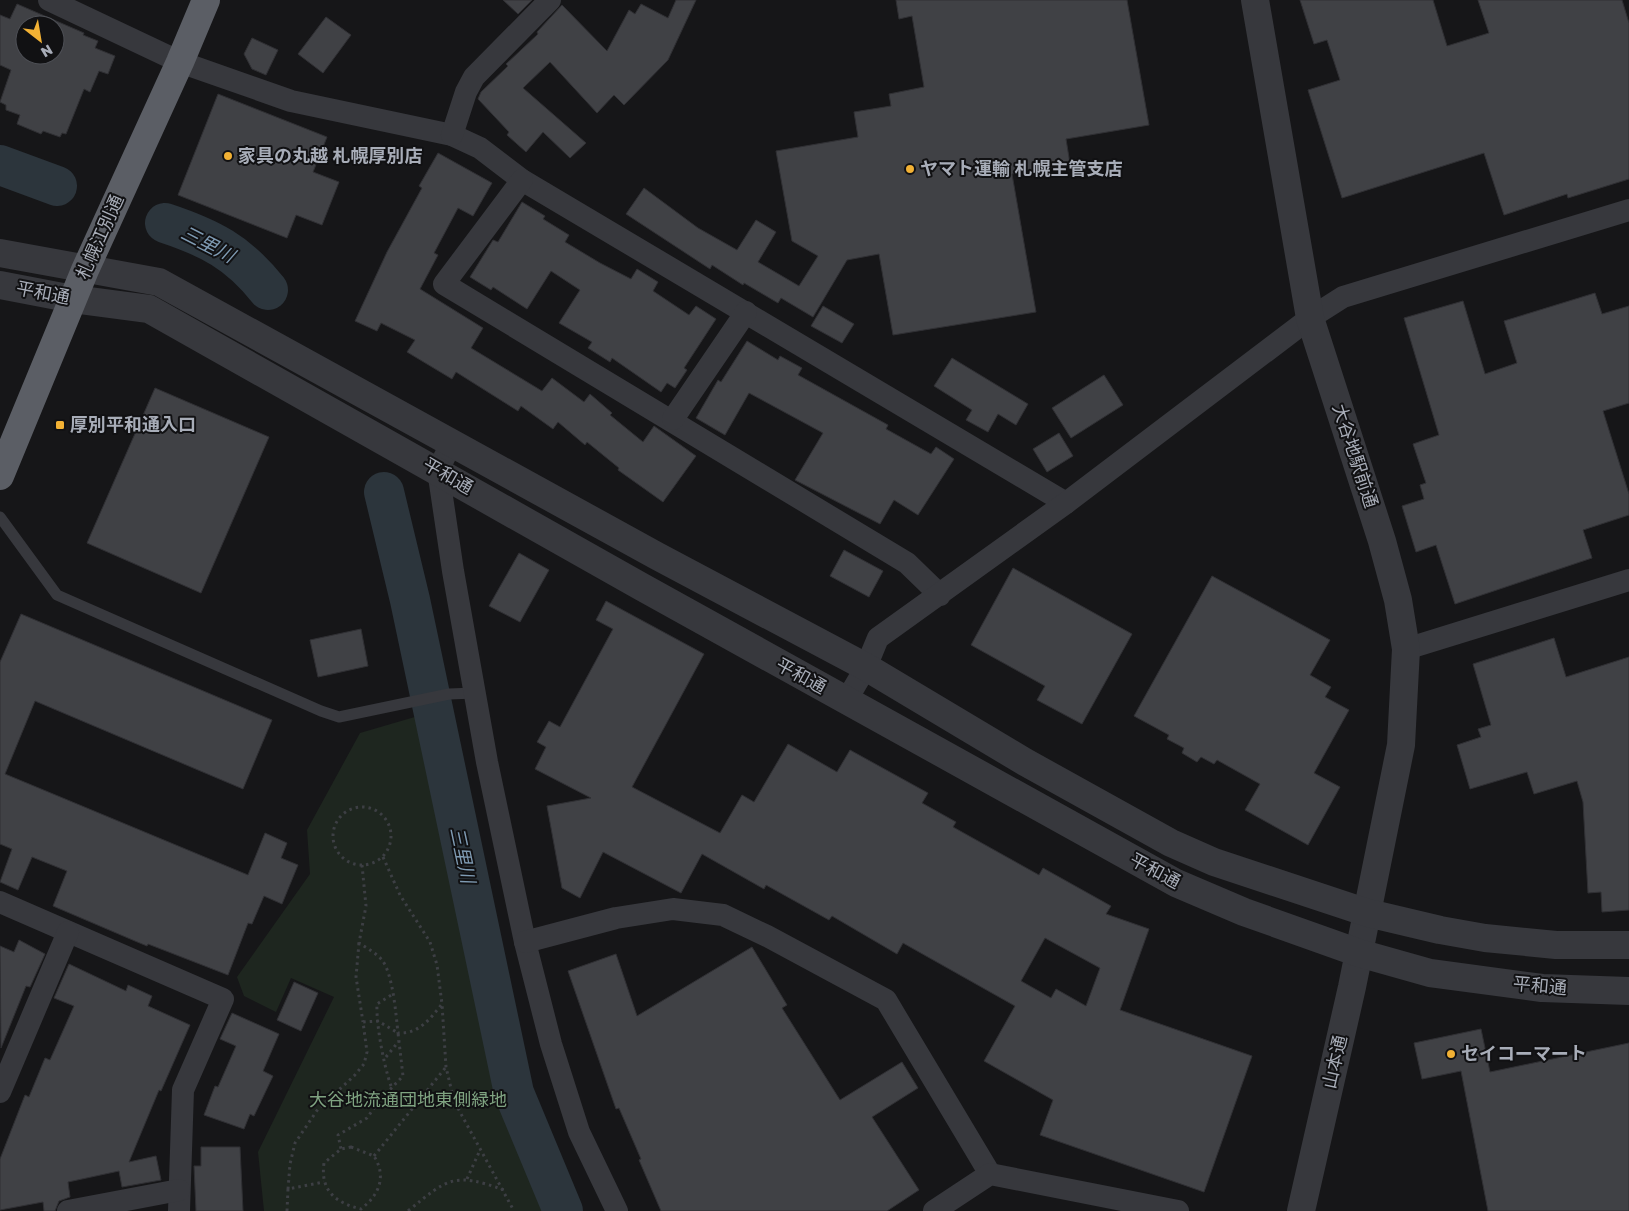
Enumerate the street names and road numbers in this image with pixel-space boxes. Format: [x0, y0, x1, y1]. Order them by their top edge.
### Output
street label: 札幌江別通 [71, 191, 127, 282]
street label: 平和通 [15, 276, 72, 308]
street label: 大谷地駅前通 [1329, 401, 1383, 510]
street label: 平和通 [420, 452, 477, 498]
street label: 平和通 [773, 652, 830, 698]
street label: 平和通 [1126, 848, 1184, 893]
street label: 平和通 [1512, 972, 1568, 998]
street label: 山本通 [1317, 1033, 1351, 1091]

